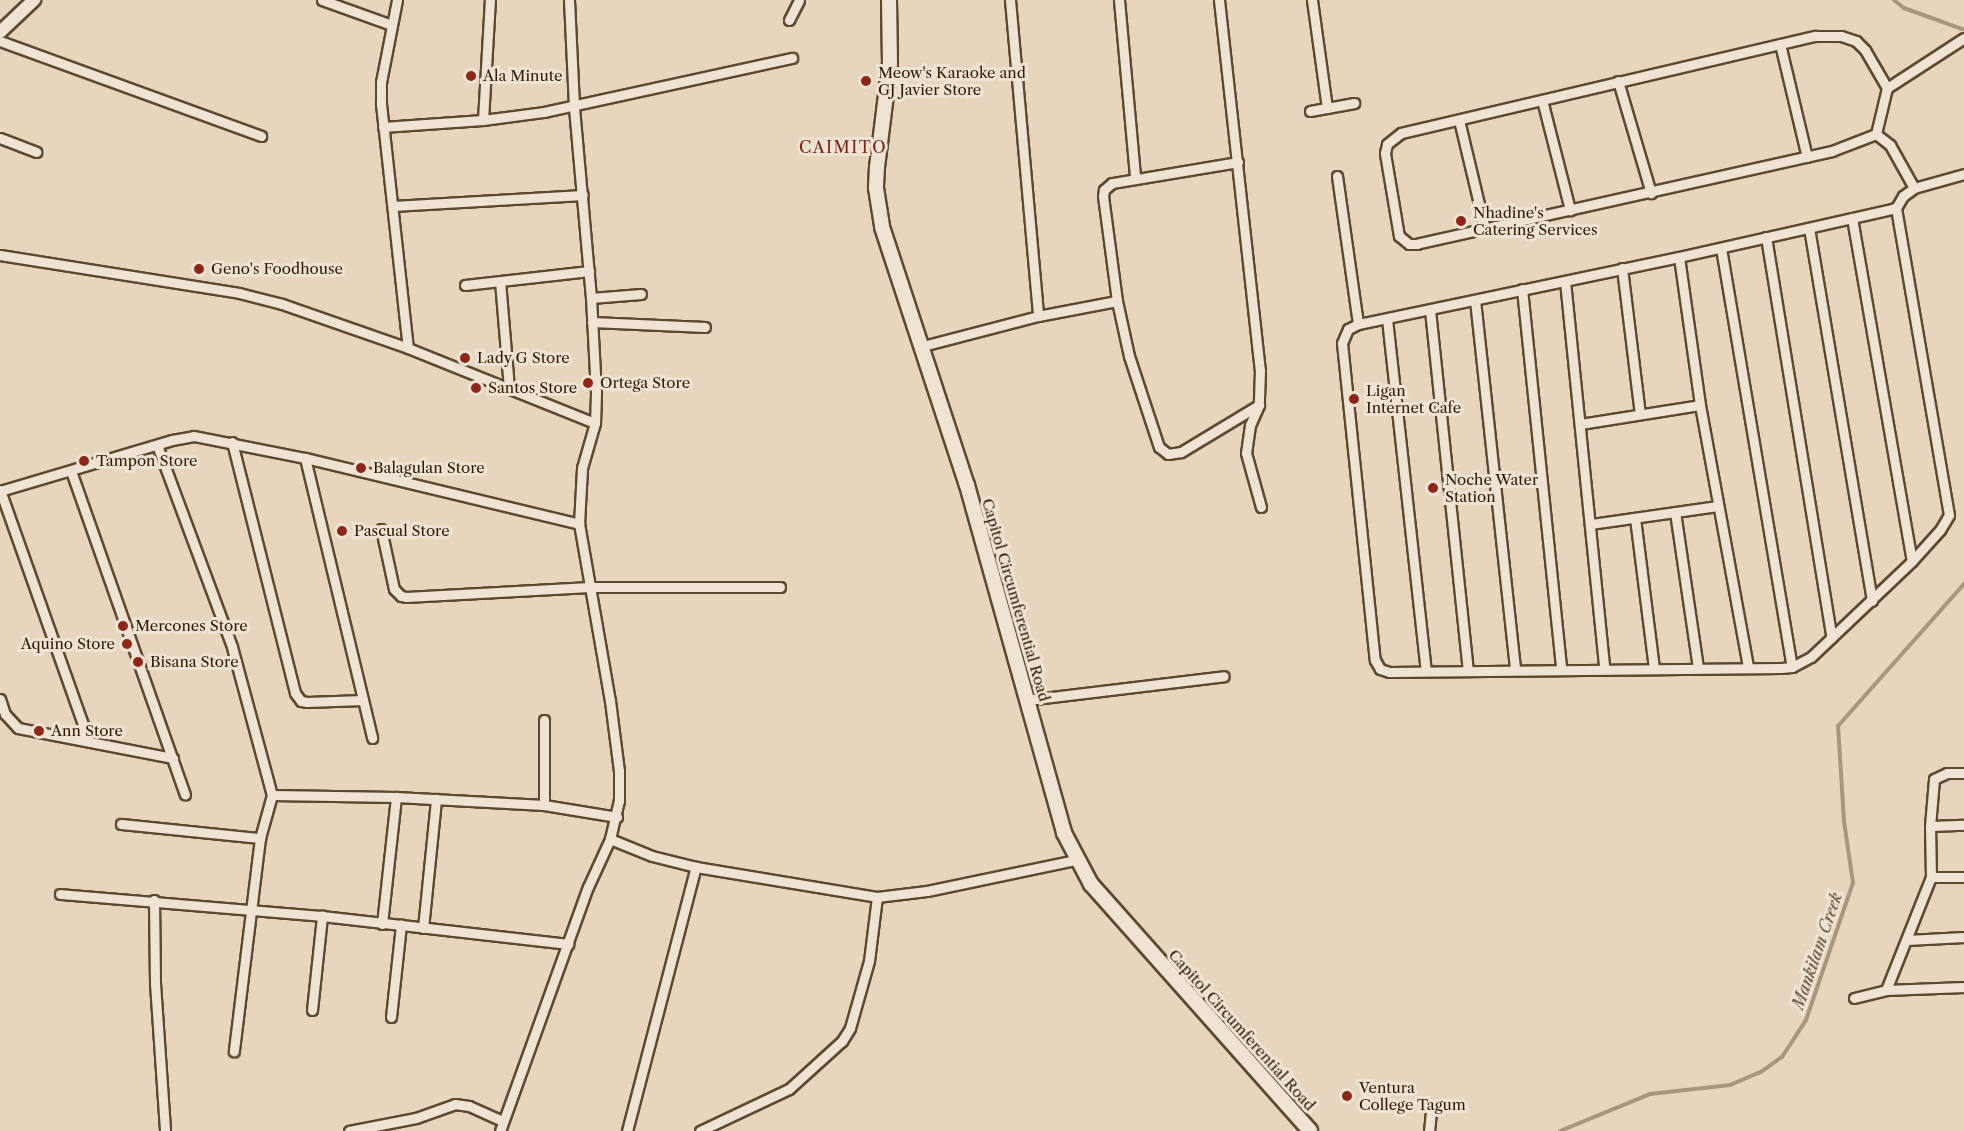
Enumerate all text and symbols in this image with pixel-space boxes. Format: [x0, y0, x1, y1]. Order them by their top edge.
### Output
place label: Meow's Karaoke and GJ Javier Store [878, 63, 1026, 98]
place label: Ala Minute [483, 67, 563, 85]
marker: Ala Minute [464, 69, 478, 83]
marker: Meow's Karaoke and GJ Javier Store [859, 74, 873, 88]
district label: CAIMITO [799, 137, 887, 157]
place label: Nhadine's Catering Services [1473, 203, 1598, 238]
marker: Nhadine's Catering Services [1454, 214, 1468, 228]
place label: Geno's Foodhouse [211, 260, 343, 278]
marker: Geno's Foodhouse [192, 262, 206, 276]
place label: Lady G Store [477, 349, 570, 367]
marker: Lady G Store [458, 351, 472, 365]
place label: Ortega Store [600, 374, 690, 392]
marker: Ortega Store [581, 376, 595, 390]
place label: Santos Store [488, 379, 577, 397]
marker: Santos Store [469, 381, 483, 395]
place label: Ligan Internet Cafe [1366, 381, 1461, 416]
marker: Ligan Internet Cafe [1347, 392, 1361, 406]
place label: Tampon Store [96, 452, 198, 470]
marker: Tampon Store [77, 454, 91, 468]
place label: Balagulan Store [373, 459, 485, 477]
marker: Balagulan Store [354, 461, 368, 475]
place label: Noche Water Station [1445, 470, 1539, 505]
marker: Noche Water Station [1426, 481, 1440, 495]
street label: Capitol Circumferential Road [978, 496, 1054, 704]
place label: Pascual Store [354, 522, 450, 540]
marker: Pascual Store [335, 524, 349, 538]
place label: Mercones Store [135, 617, 248, 635]
marker: Mercones Store [116, 619, 130, 633]
place label: Aquino Store [21, 635, 115, 653]
marker: Aquino Store [120, 637, 134, 651]
place label: Bisana Store [150, 653, 239, 671]
marker: Bisana Store [131, 655, 145, 669]
place label: Ann Store [51, 722, 123, 740]
marker: Ann Store [32, 724, 46, 738]
water label: Mankilam Creek [1788, 890, 1846, 1012]
street label: Capitol Circumferential Road [1165, 946, 1319, 1114]
place label: Ventura College Tagum [1359, 1078, 1466, 1113]
marker: Ventura College Tagum [1340, 1089, 1354, 1103]

